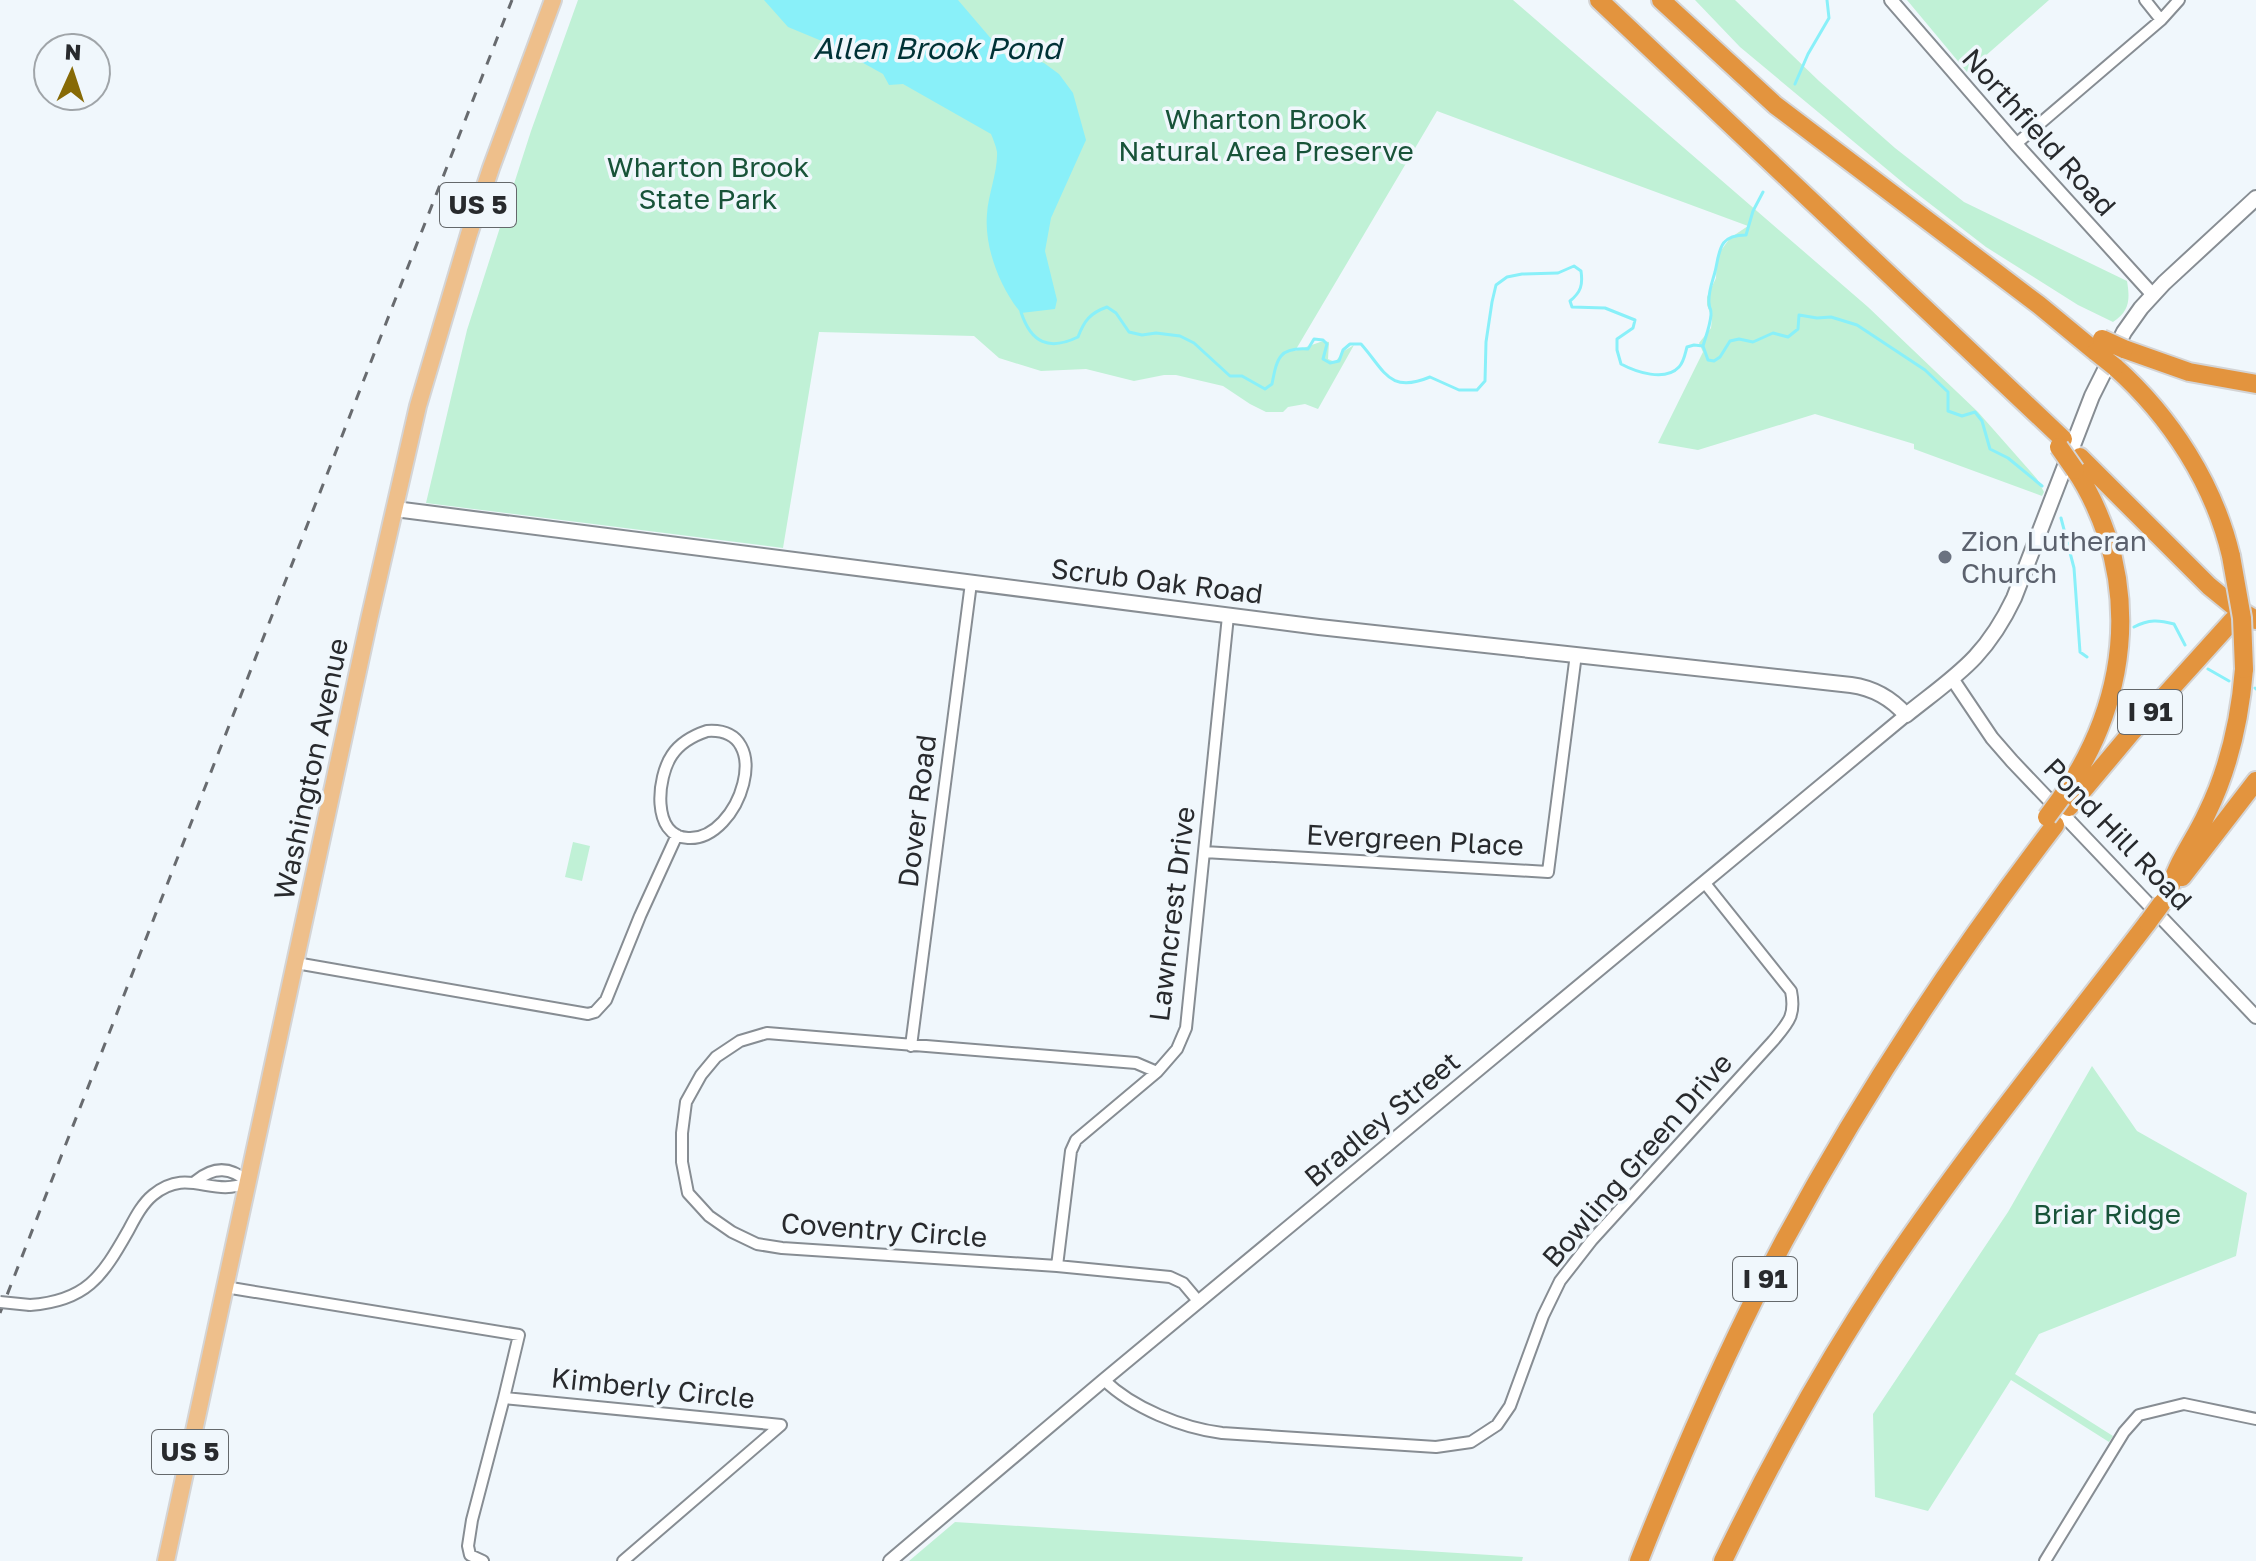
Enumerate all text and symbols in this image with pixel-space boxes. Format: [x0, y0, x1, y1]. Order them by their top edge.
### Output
water label: Allen Brook Pond [813, 30, 1065, 66]
north arrow [32, 32, 112, 112]
text: N [64, 38, 82, 65]
street label: Northfield Road [1956, 41, 2123, 222]
park label: Wharton Brook Natural Area Preserve [1118, 102, 1414, 167]
park label: Wharton Brook State Park [607, 150, 809, 215]
road number: US 5 [440, 183, 516, 227]
place label: Zion Lutheran Church [1961, 524, 2147, 589]
marker: Zion Lutheran Church [1936, 548, 1954, 566]
street label: Scrub Oak Road [1049, 551, 1265, 610]
street label: Washington Avenue [267, 635, 354, 903]
road number: I 91 [2118, 690, 2182, 734]
street label: Dover Road [891, 733, 942, 889]
street label: Pond Hill Road [2038, 751, 2199, 917]
street label: Lawncrest Drive [1142, 805, 1201, 1023]
street label: Evergreen Place [1305, 817, 1525, 862]
street label: Bradley Street [1297, 1044, 1466, 1193]
street label: Bowling Green Drive [1535, 1046, 1738, 1273]
park label: Briar Ridge [2033, 1197, 2181, 1230]
street label: Coventry Circle [780, 1206, 988, 1253]
road number: I 91 [1733, 1257, 1797, 1301]
street label: Kimberly Circle [550, 1360, 756, 1415]
road number: US 5 [152, 1430, 228, 1474]

